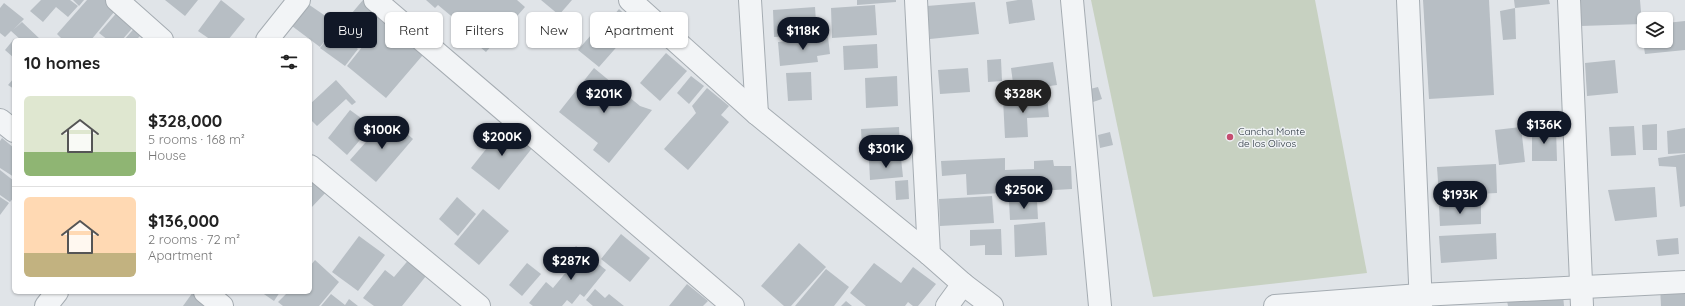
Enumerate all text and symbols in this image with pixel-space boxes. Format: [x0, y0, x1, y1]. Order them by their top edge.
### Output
chip: Buy [324, 12, 377, 48]
chip: Rent [385, 12, 443, 48]
chip: Filters [451, 12, 518, 48]
chip: New [526, 12, 582, 48]
chip: Apartment [590, 12, 688, 48]
map controls [1637, 12, 1673, 48]
button: layers [1637, 12, 1673, 48]
pin: $118K [775, 17, 831, 51]
text: $118K [786, 22, 820, 38]
icon: filters [278, 51, 300, 73]
text: 10 homes [24, 52, 100, 73]
pin: $201K [576, 80, 632, 114]
pin: $328K [995, 80, 1051, 114]
text: $201K [586, 85, 622, 101]
text: $328K [1004, 85, 1042, 101]
text: $328,000 [148, 110, 222, 131]
pin: $136K [1516, 111, 1572, 145]
icon: home [56, 112, 104, 160]
pin: $100K [354, 116, 410, 150]
text: $136K [1526, 116, 1562, 132]
text: $100K [363, 121, 401, 137]
pin: $200K [474, 123, 530, 157]
place label: Cancha Monte de los Olivos [1238, 125, 1305, 150]
text: $200K [482, 128, 522, 144]
text: 5 rooms · 168 m² [148, 131, 245, 147]
marker: Cancha Monte de los Olivos [1225, 132, 1235, 142]
pin: $301K [858, 135, 914, 169]
text: $301K [868, 140, 904, 156]
text: House [148, 147, 186, 163]
pin: $250K [996, 176, 1052, 210]
text: $250K [1004, 181, 1044, 197]
pin: $193K [1432, 181, 1488, 215]
text: $193K [1442, 186, 1478, 202]
text: $136,000 [148, 210, 219, 231]
icon: home [56, 213, 104, 261]
text: 2 rooms · 72 m² [148, 231, 240, 247]
text: Apartment [148, 247, 213, 263]
pin: $287K [543, 247, 599, 281]
text: $287K [552, 252, 590, 268]

